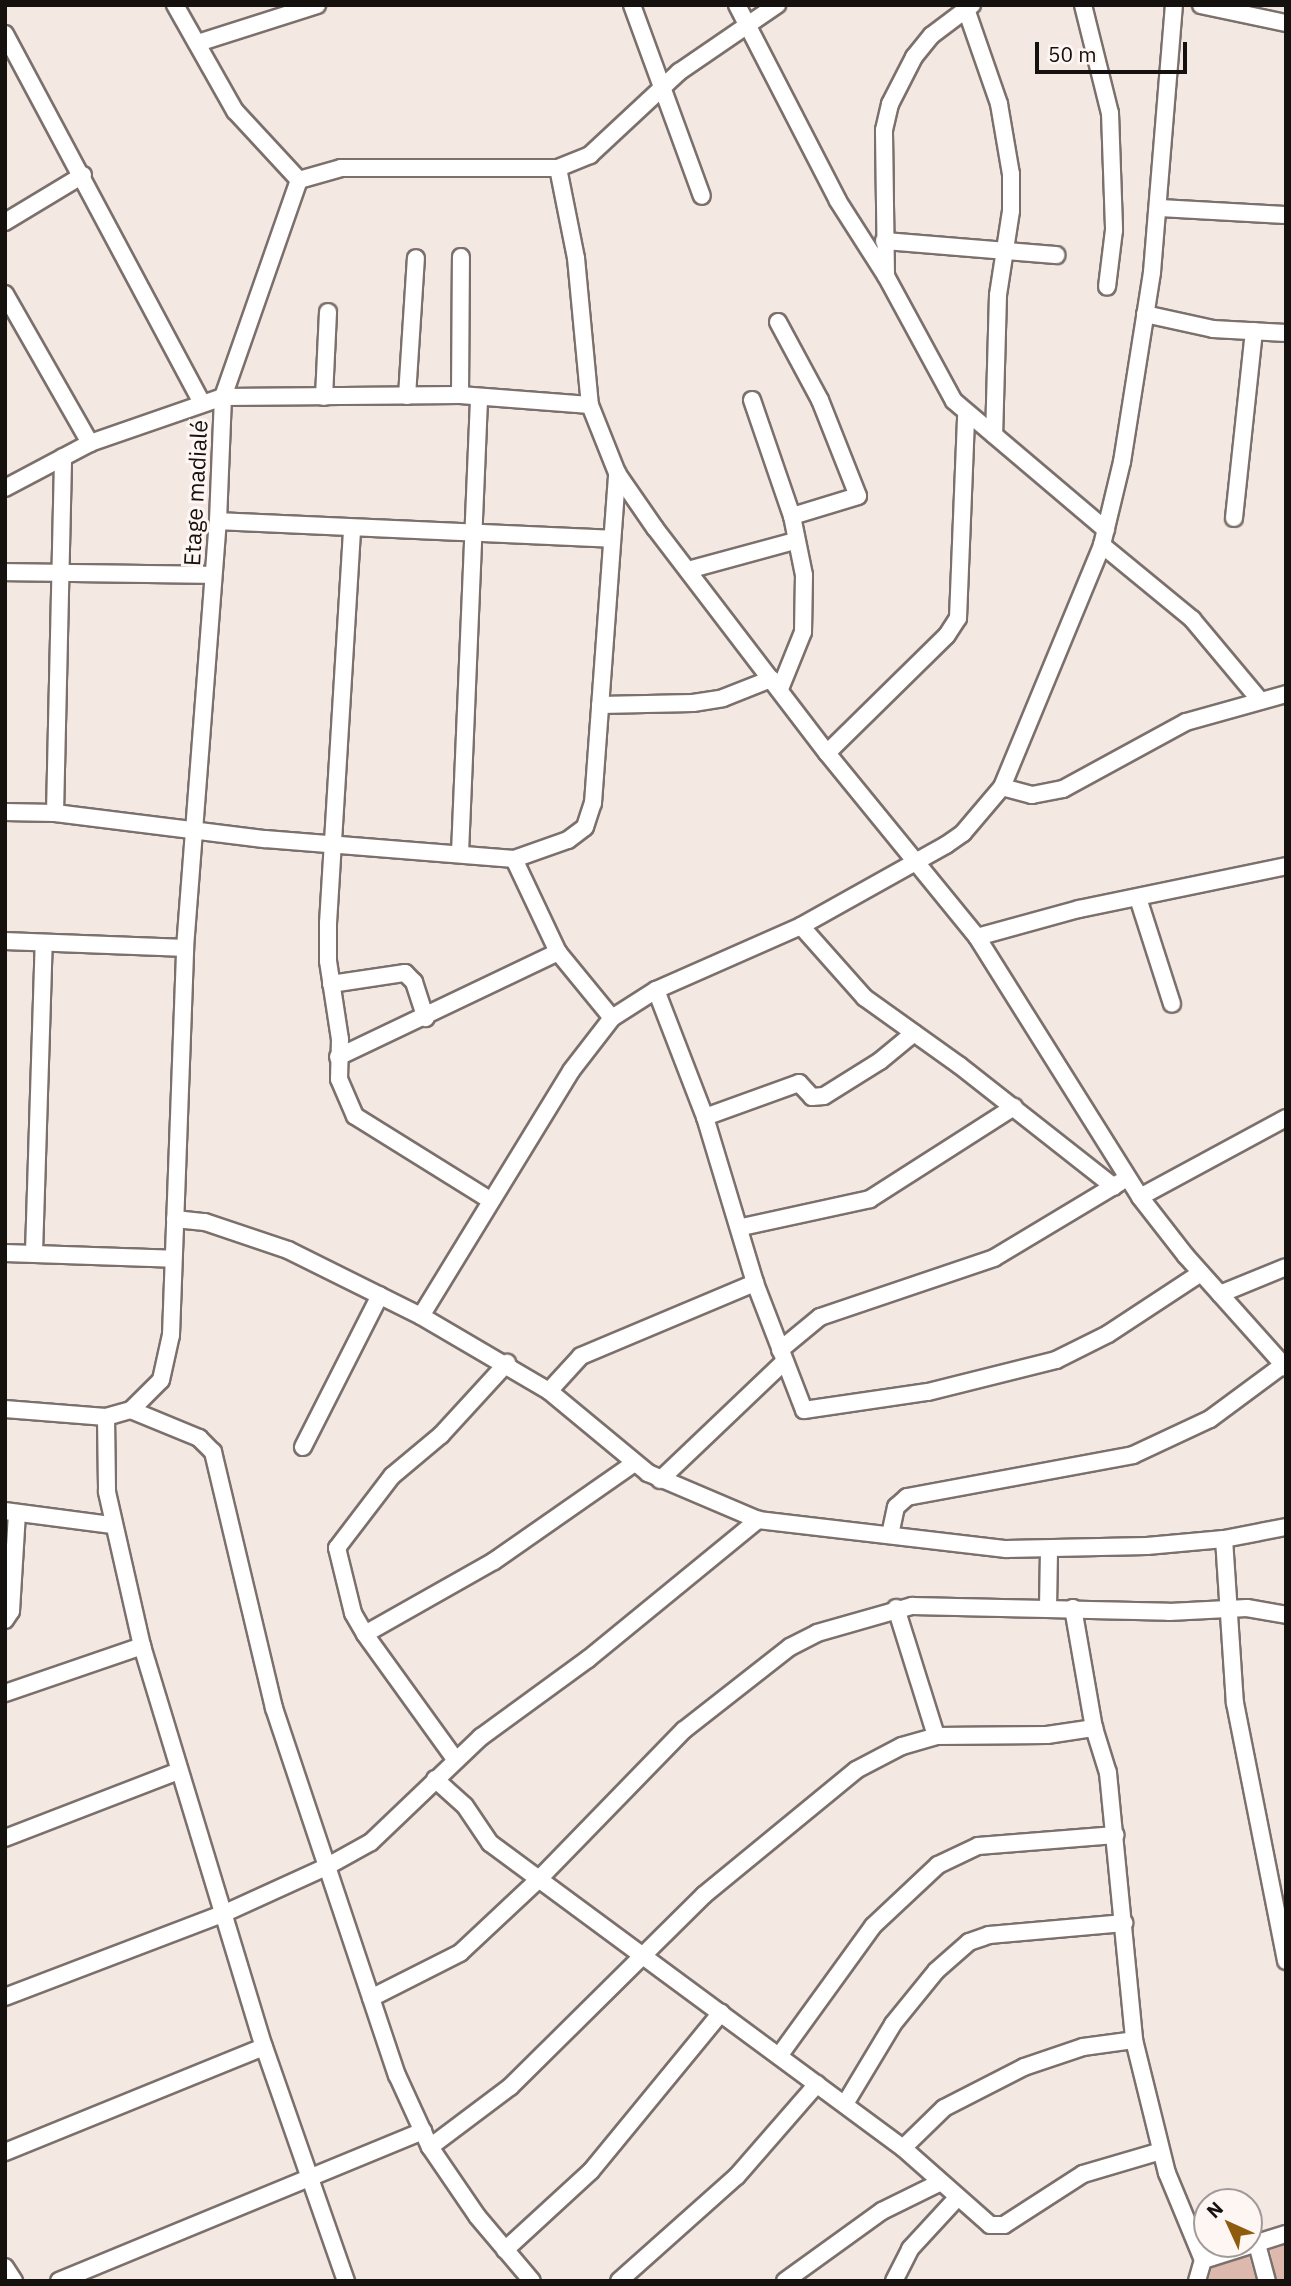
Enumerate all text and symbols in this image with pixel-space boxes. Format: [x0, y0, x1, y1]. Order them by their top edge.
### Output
scale bar [1039, 28, 1191, 72]
text: 50 m [1048, 40, 1097, 68]
street label: Etage madialé [177, 419, 213, 567]
north arrow [1193, 2188, 1263, 2258]
text: N [1201, 2196, 1228, 2223]

